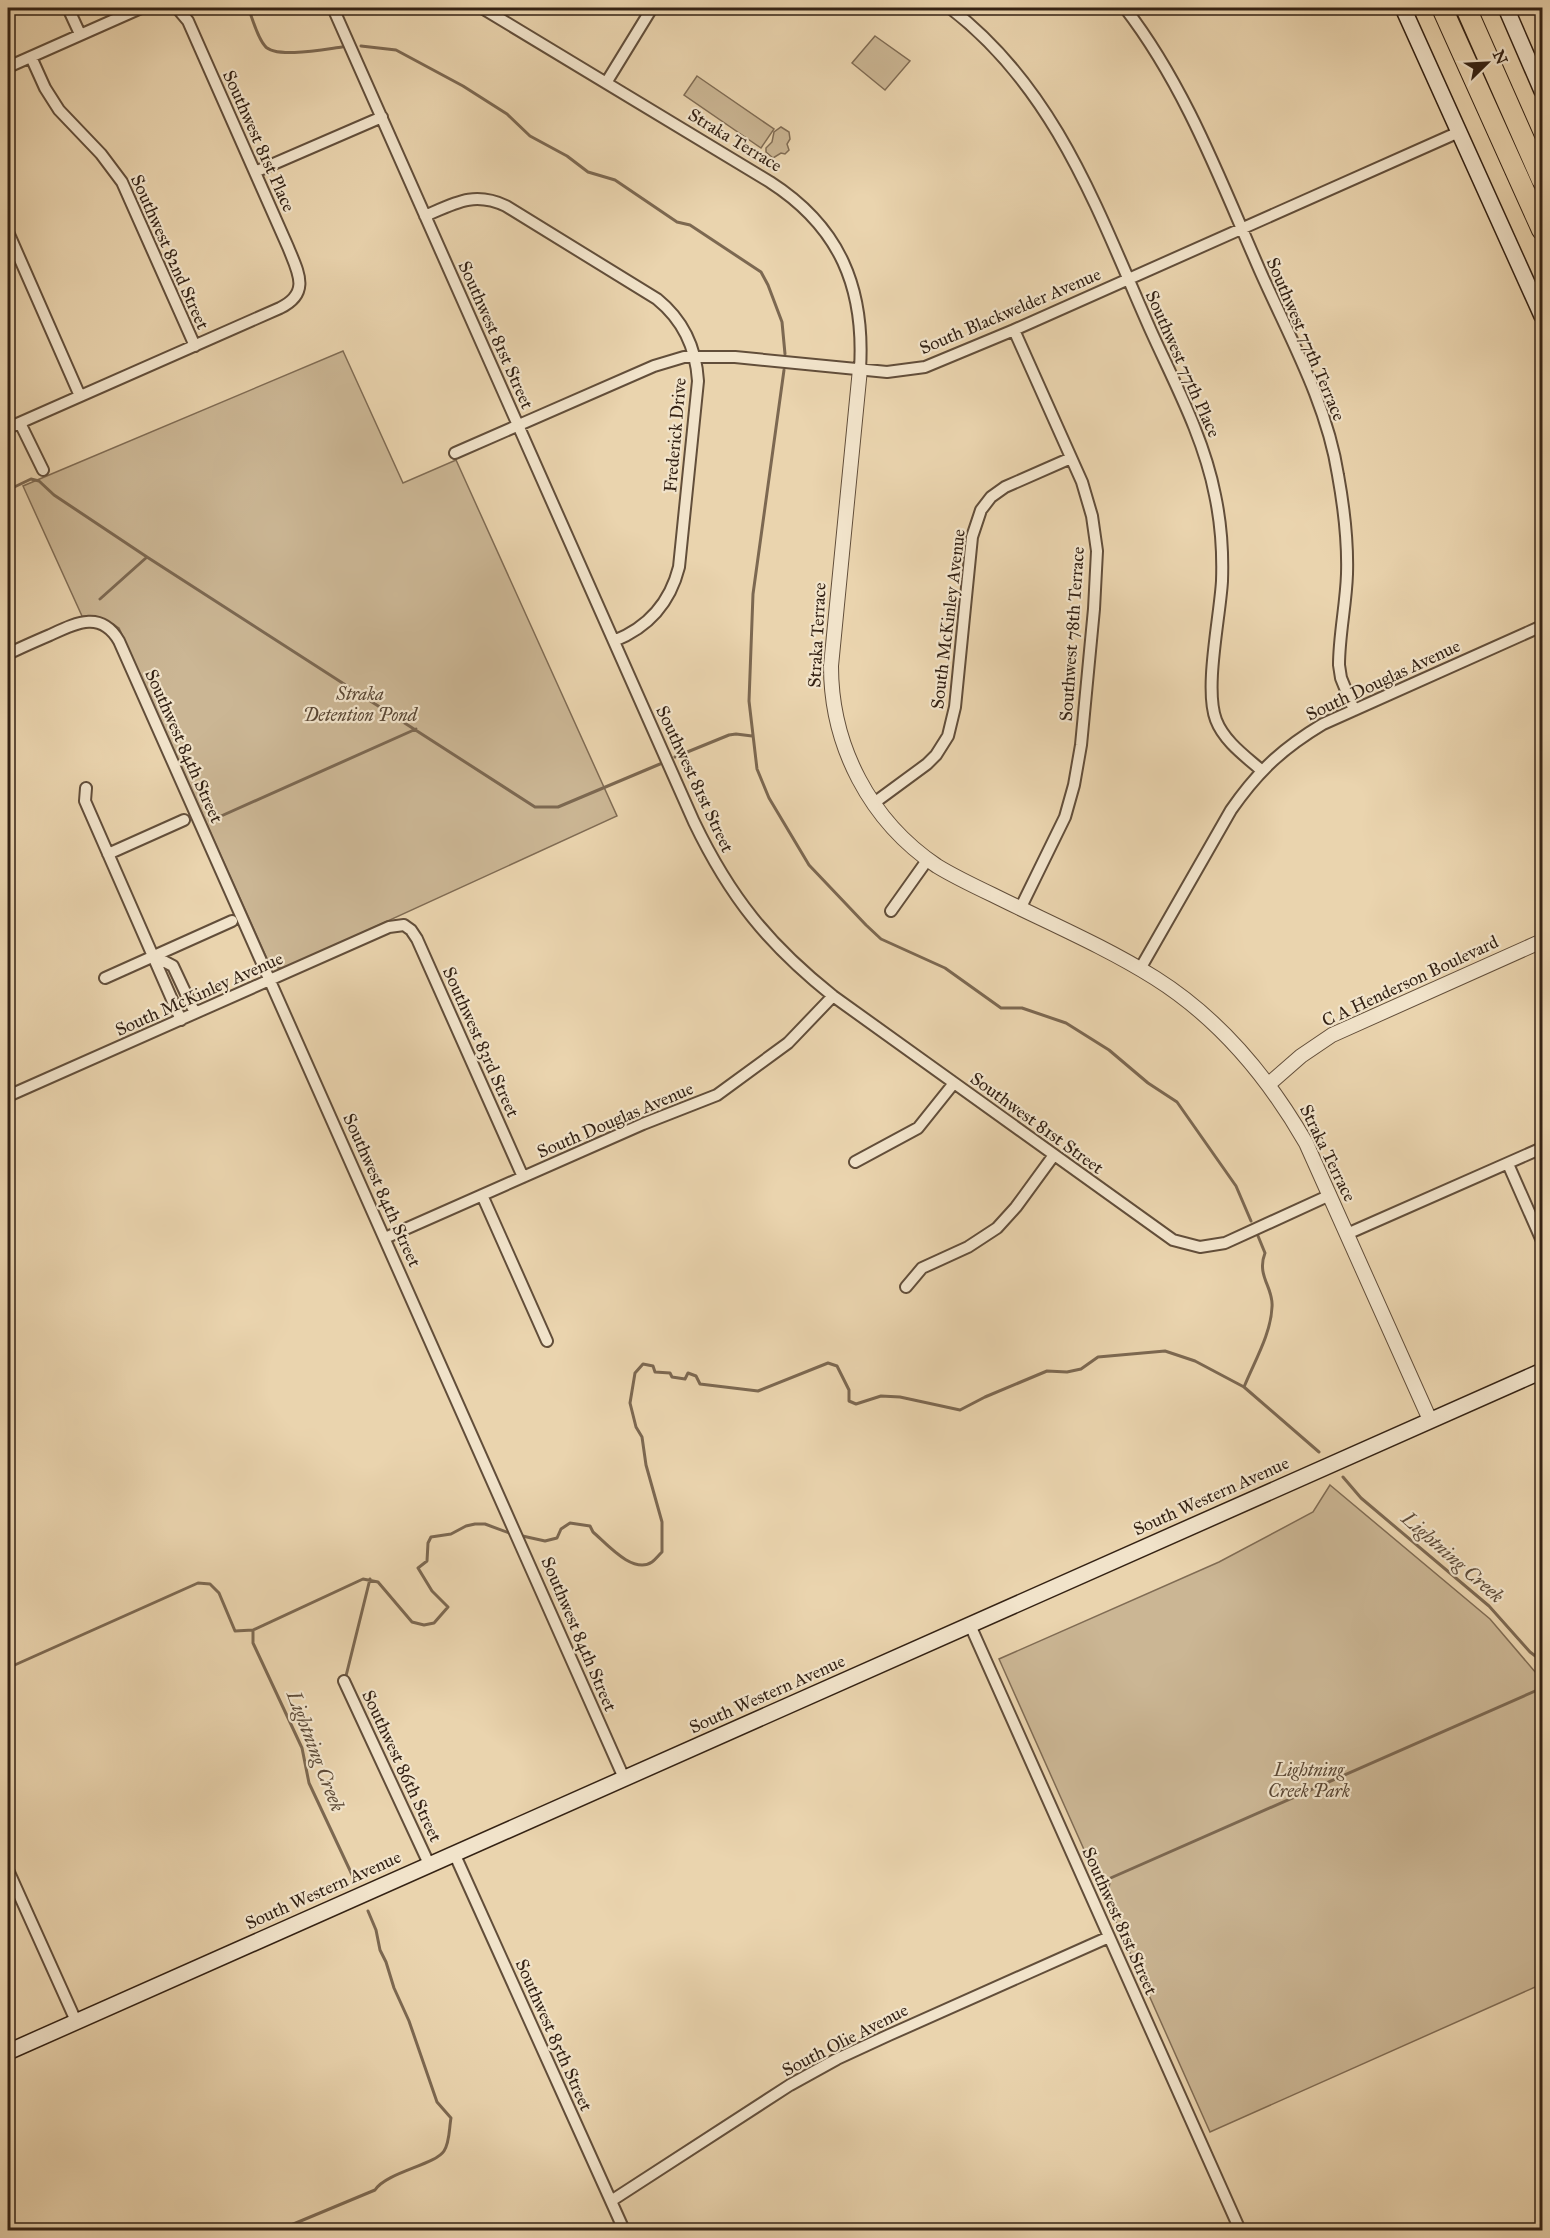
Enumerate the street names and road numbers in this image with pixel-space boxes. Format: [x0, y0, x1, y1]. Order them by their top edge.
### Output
street label: Southwest 81st Place [218, 67, 300, 215]
street label: Straka Terrace [684, 103, 786, 177]
street label: Southwest 82nd Street [126, 171, 214, 333]
street label: Southwest 77th Terrace [1262, 254, 1350, 424]
street label: Southwest 81st Street [454, 258, 539, 413]
street label: South Blackwelder Avenue [916, 263, 1104, 359]
street label: Southwest 77th Place [1141, 287, 1225, 441]
street label: Frederick Drive [659, 377, 691, 493]
street label: South McKinley Avenue [926, 528, 970, 710]
street label: Southwest 78th Terrace [1055, 546, 1089, 722]
street label: Straka Terrace [803, 582, 831, 688]
street label: South Douglas Avenue [1302, 635, 1464, 726]
street label: Southwest 84th Street [140, 666, 228, 827]
street label: Southwest 81st Street [651, 702, 739, 856]
street label: C A Henderson Boulevard [1318, 930, 1502, 1032]
street label: South McKinley Avenue [112, 947, 286, 1041]
street label: Southwest 83rd Street [438, 963, 524, 1121]
street label: Southwest 81st Street [966, 1067, 1108, 1179]
street label: South Douglas Avenue [533, 1077, 697, 1164]
street label: Straka Terrace [1295, 1101, 1361, 1205]
street label: Southwest 84th Street [338, 1110, 426, 1271]
street label: South Western Avenue [1130, 1452, 1292, 1540]
street label: Southwest 84th Street [536, 1553, 622, 1715]
street label: South Western Avenue [686, 1650, 848, 1738]
street label: Southwest 86th Street [357, 1687, 447, 1846]
street label: Southwest 81st Street [1078, 1844, 1163, 1999]
street label: South Western Avenue [242, 1846, 404, 1934]
street label: Southwest 85th Street [511, 1956, 598, 2115]
street label: South Olie Avenue [778, 1999, 912, 2081]

